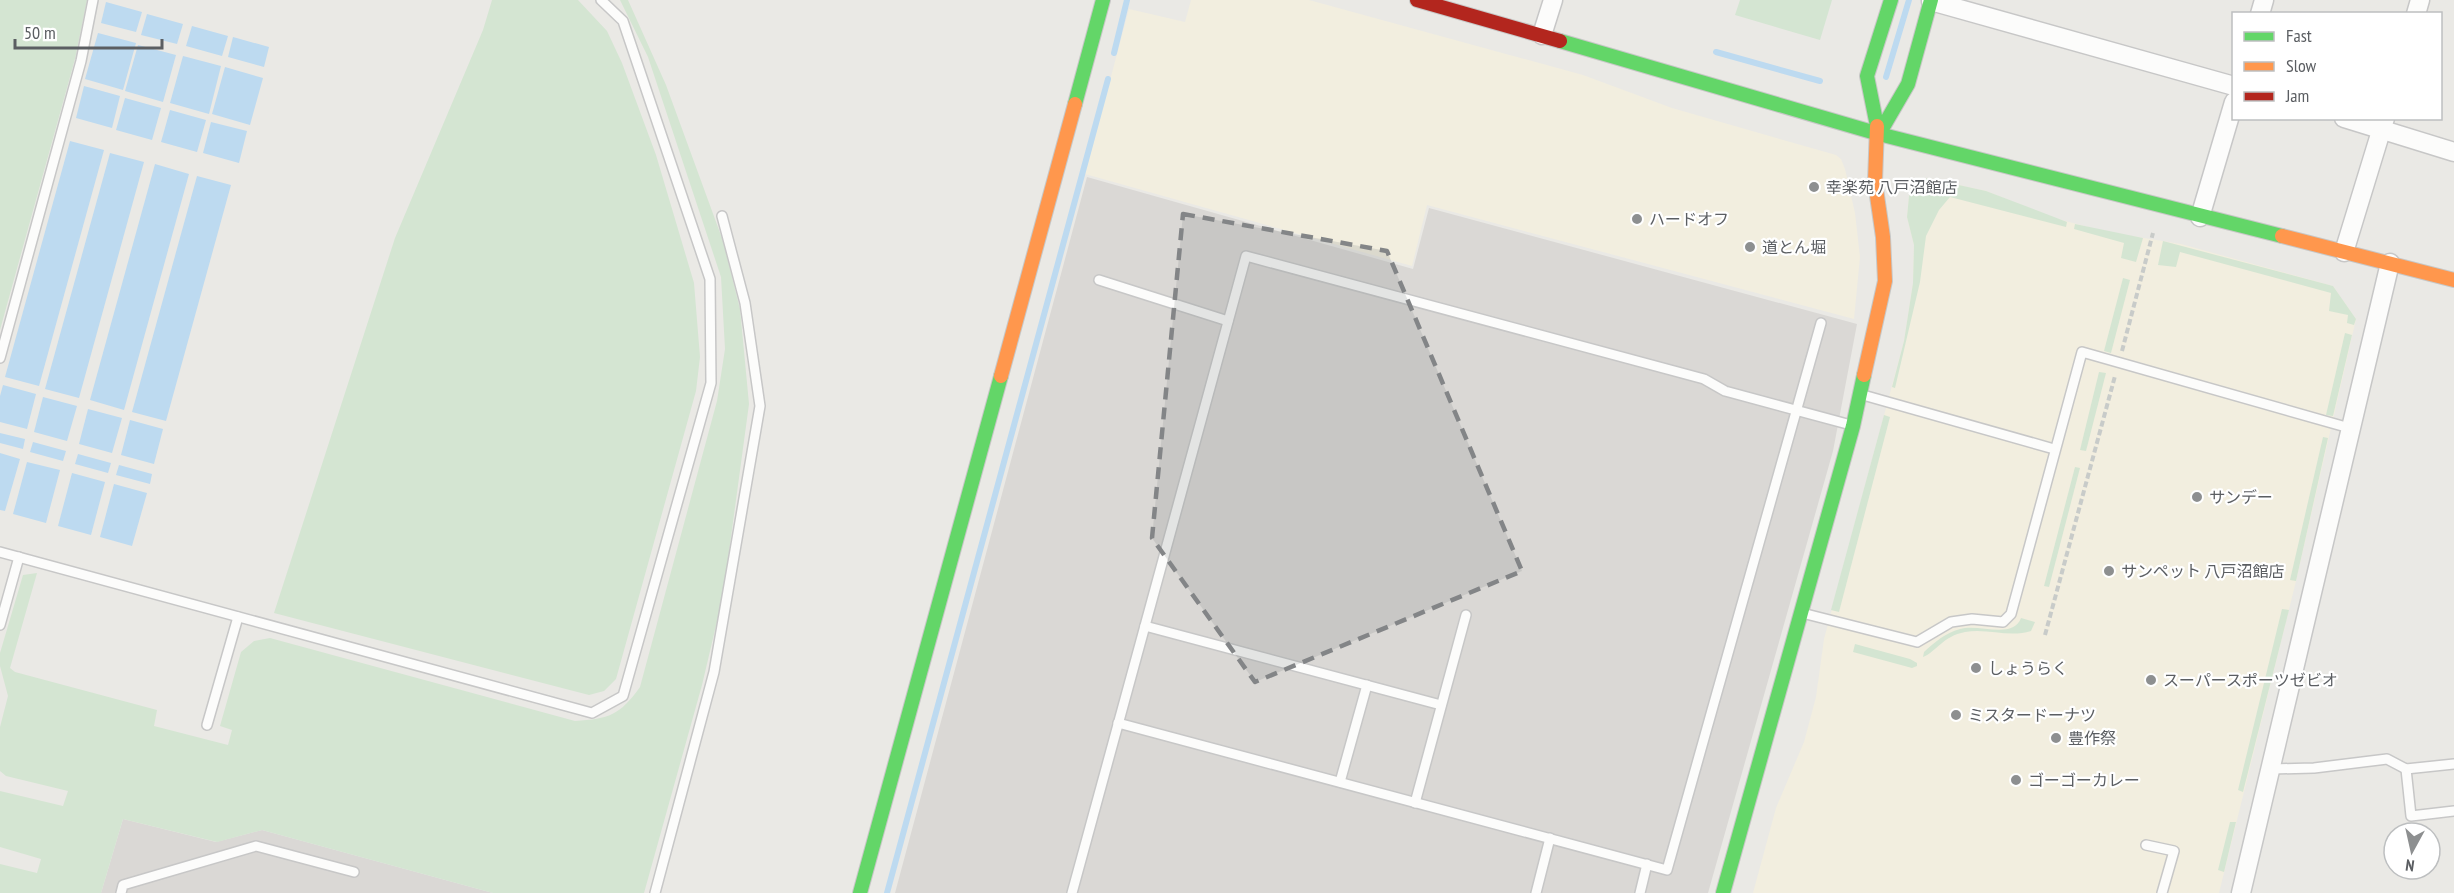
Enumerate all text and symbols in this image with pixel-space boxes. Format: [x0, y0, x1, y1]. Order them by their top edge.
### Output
scale bar [15, 12, 162, 50]
legend [2232, 12, 2442, 120]
text: 50 m [24, 21, 56, 44]
text: Fast [2286, 24, 2312, 47]
text: Slow [2286, 54, 2317, 77]
text: Jam [2285, 84, 2309, 107]
place label: 幸楽苑 八戸沼館店 [1826, 177, 1957, 197]
marker: 幸楽苑 八戸沼館店 [1807, 180, 1821, 194]
place label: ハードオフ [1649, 209, 1729, 229]
marker: ハードオフ [1630, 212, 1644, 226]
place label: 道とん堀 [1762, 237, 1826, 257]
marker: 道とん堀 [1743, 240, 1757, 254]
place label: サンデー [2209, 487, 2273, 507]
marker: サンデー [2190, 490, 2204, 504]
place label: サンペット 八戸沼館店 [2121, 561, 2284, 581]
marker: サンペット 八戸沼館店 [2102, 564, 2116, 578]
place label: しょうらく [1988, 658, 2068, 678]
marker: しょうらく [1969, 661, 1983, 675]
place label: スーパースポーツゼビオ [2163, 670, 2338, 690]
marker: スーパースポーツゼビオ [2144, 673, 2158, 687]
place label: ミスタードーナツ [1968, 705, 2096, 725]
marker: ミスタードーナツ [1949, 708, 1963, 722]
place label: 豊作祭 [2068, 728, 2116, 748]
marker: 豊作祭 [2049, 731, 2063, 745]
place label: ゴーゴーカレー [2028, 770, 2140, 790]
marker: ゴーゴーカレー [2009, 773, 2023, 787]
north arrow [2382, 821, 2442, 881]
text: N [2404, 855, 2416, 876]

